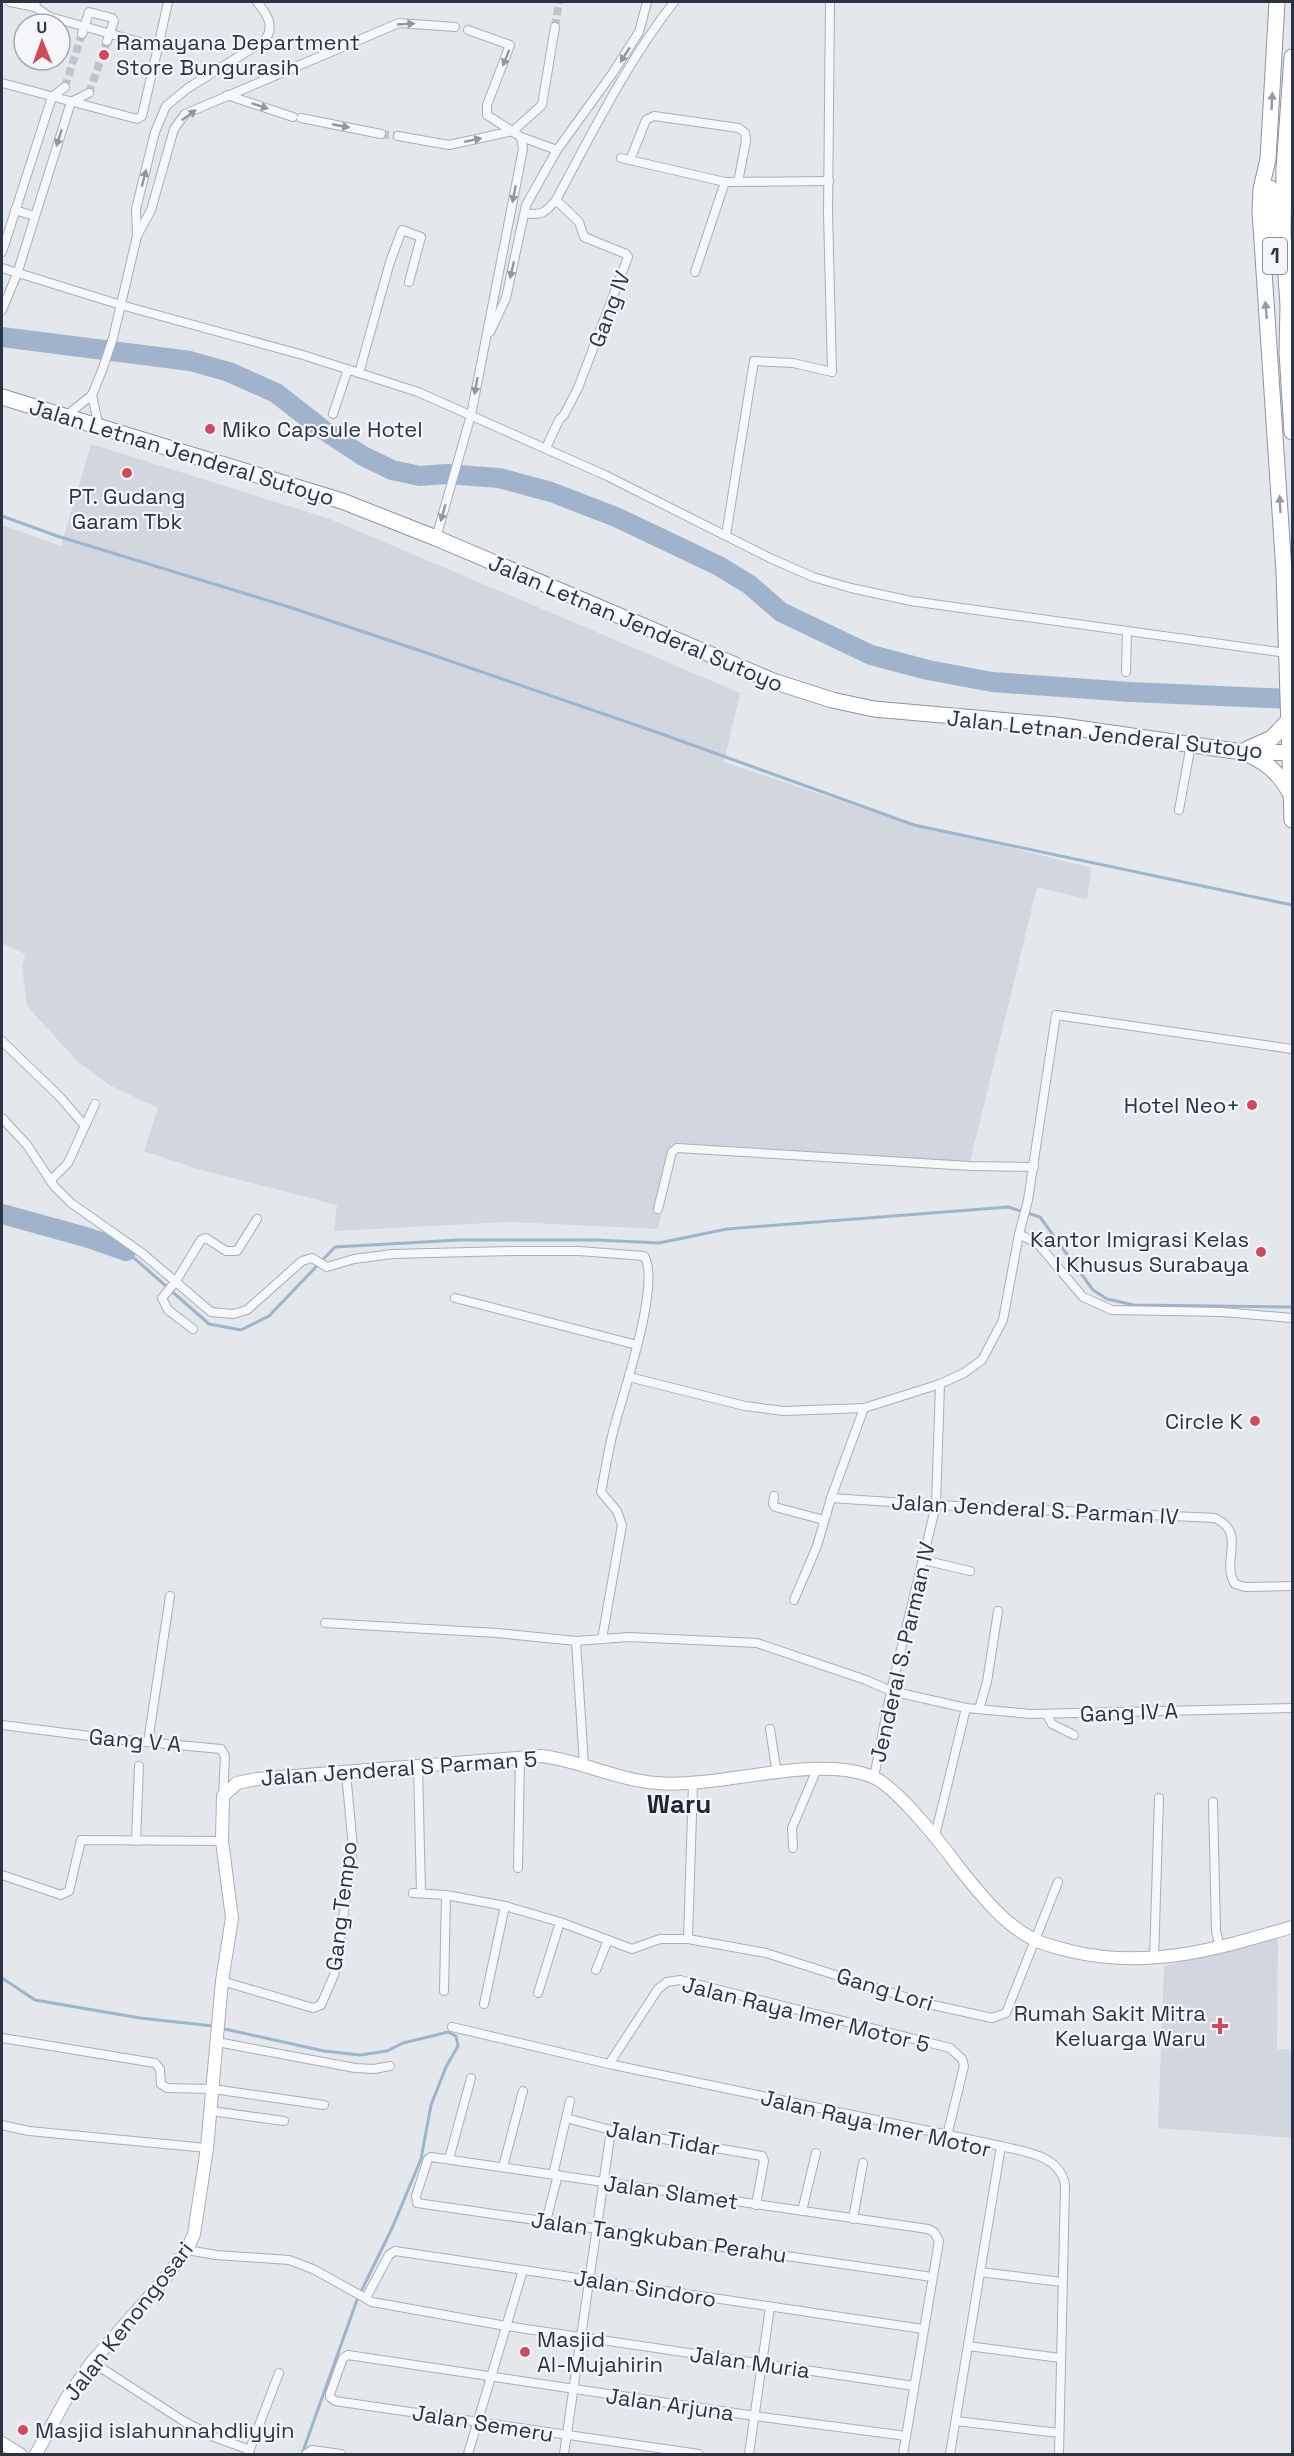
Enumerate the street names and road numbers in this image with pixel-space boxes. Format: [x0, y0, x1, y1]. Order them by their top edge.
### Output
road number: 1 [1263, 238, 1287, 274]
street label: Gang IV [582, 267, 636, 351]
street label: Jalan Letnan Jenderal Sutoyo [26, 392, 338, 512]
street label: Jalan Letnan Jenderal Sutoyo [484, 548, 788, 698]
street label: Jalan Letnan Jenderal Sutoyo [946, 703, 1264, 765]
street label: Jalan Jenderal S. Parman IV [891, 1487, 1180, 1531]
street label: Jenderal S. Parman IV [863, 1539, 941, 1765]
street label: Gang IV A [1079, 1696, 1179, 1728]
street label: Gang V A [88, 1722, 183, 1758]
street label: Jalan Jenderal S Parman 5 [260, 1744, 538, 1792]
street label: Gang Tempo [319, 1840, 363, 1972]
street label: Gang Lori [833, 1961, 937, 2017]
street label: Jalan Raya Imer Motor 5 [679, 1970, 933, 2058]
street label: Jalan Raya Imer Motor [758, 2083, 994, 2163]
street label: Jalan Tidar [604, 2114, 722, 2162]
street label: Jalan Slamet [602, 2169, 740, 2215]
street label: Jalan Tangkuban Perahu [530, 2205, 788, 2269]
street label: Jalan Kenongosari [57, 2236, 199, 2406]
street label: Jalan Sindoro [572, 2263, 718, 2313]
street label: Jalan Muria [688, 2340, 812, 2384]
street label: Jalan Arjuna [604, 2381, 736, 2427]
street label: Jalan Semeru [410, 2398, 556, 2448]

